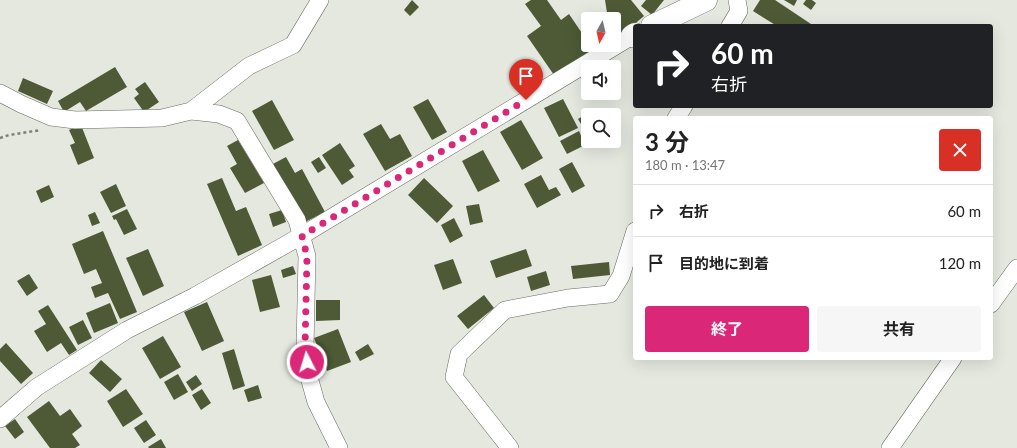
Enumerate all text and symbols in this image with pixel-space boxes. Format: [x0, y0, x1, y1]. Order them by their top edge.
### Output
north arrow [581, 12, 621, 52]
map controls [581, 12, 621, 148]
text: 60 m [711, 36, 774, 70]
icon: right [645, 40, 697, 92]
pin [509, 59, 543, 100]
button: sound [581, 60, 621, 100]
icon: arrive [515, 65, 537, 87]
text: 右折 [711, 73, 747, 95]
button: search [581, 108, 621, 148]
text: 3 分 [645, 127, 689, 156]
button: close [939, 129, 981, 171]
text: 180 m · 13:47 [645, 157, 725, 173]
icon: right [645, 200, 667, 222]
text: 右折 [679, 202, 709, 220]
text: 60 m [947, 202, 981, 220]
icon: arrive [645, 252, 667, 274]
text: 目的地に到着 [679, 254, 769, 272]
text: 120 m [939, 254, 981, 272]
button: 終了 [645, 306, 809, 352]
button: 共有 [817, 306, 981, 352]
position arrow [286, 341, 328, 383]

